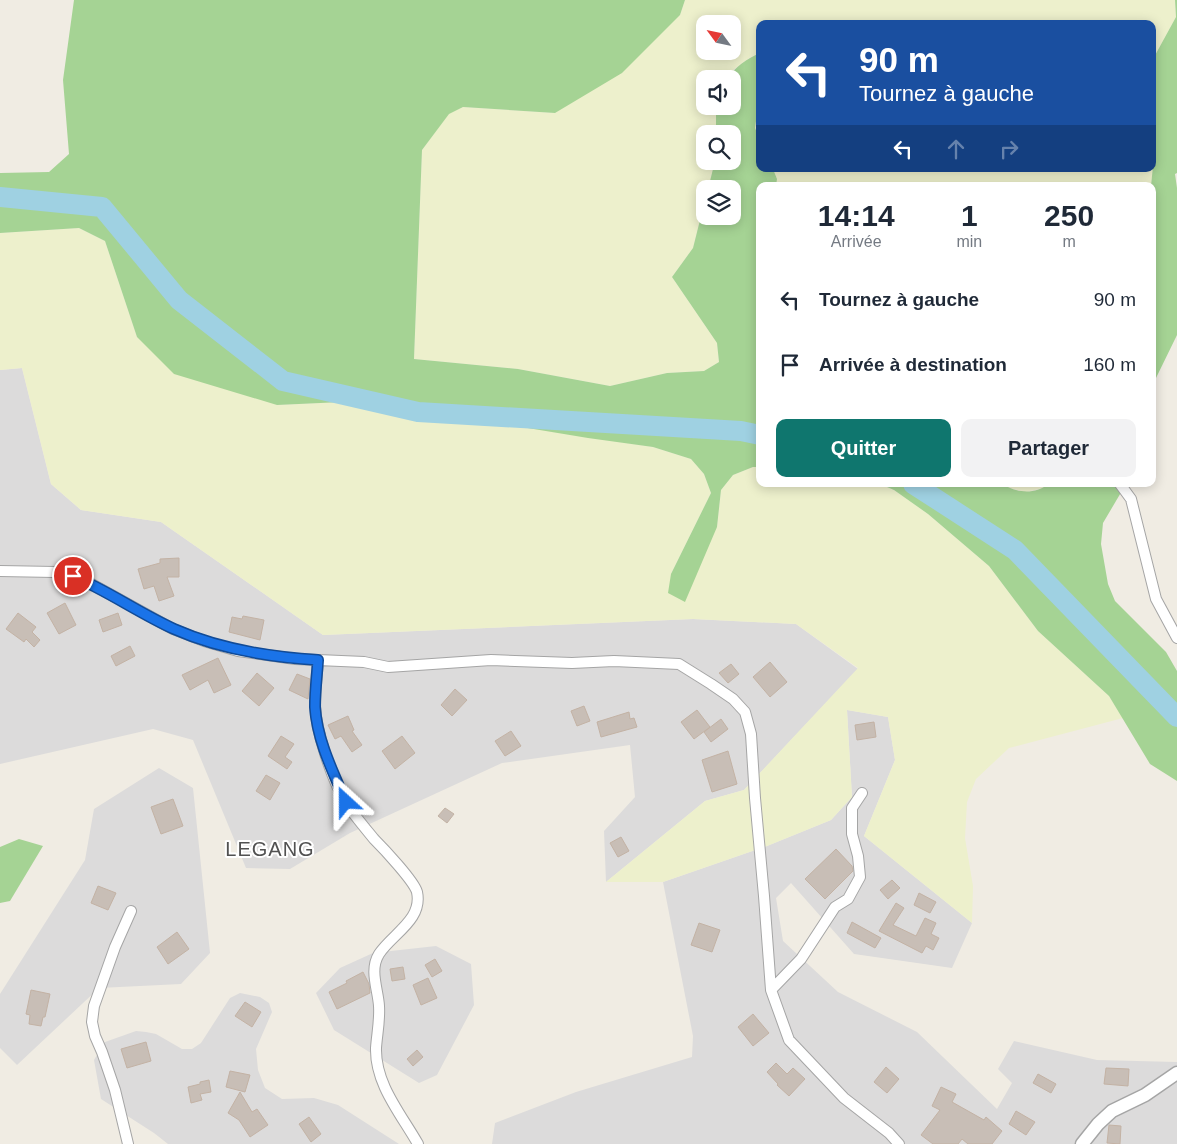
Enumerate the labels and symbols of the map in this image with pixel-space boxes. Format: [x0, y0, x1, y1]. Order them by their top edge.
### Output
north arrow [696, 15, 741, 60]
pin [52, 555, 94, 597]
position arrow [319, 775, 371, 827]
district label: LEGANG [225, 838, 315, 860]

